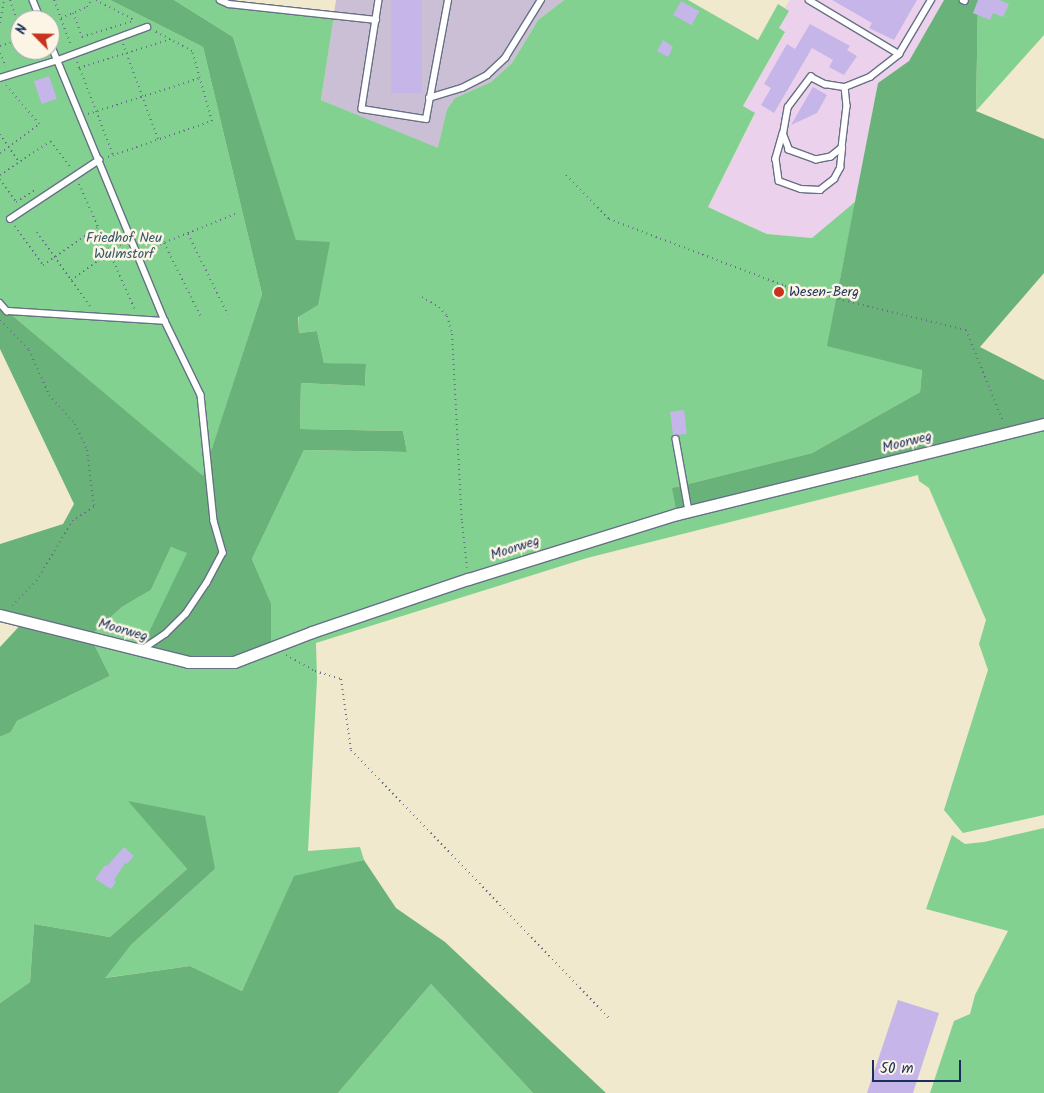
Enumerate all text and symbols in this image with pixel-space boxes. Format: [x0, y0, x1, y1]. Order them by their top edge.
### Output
north arrow [10, 10, 60, 60]
text: N [10, 21, 34, 38]
park label: Friedhof Neu Wulmstorf [86, 230, 162, 262]
place label: Wesen-Berg [789, 284, 859, 300]
marker: Wesen-Berg [773, 286, 785, 298]
street label: Moorweg [880, 428, 934, 456]
street label: Moorweg [488, 532, 542, 564]
street label: Moorweg [96, 615, 150, 645]
scale bar [874, 1050, 963, 1082]
text: 50 m [880, 1057, 914, 1081]

